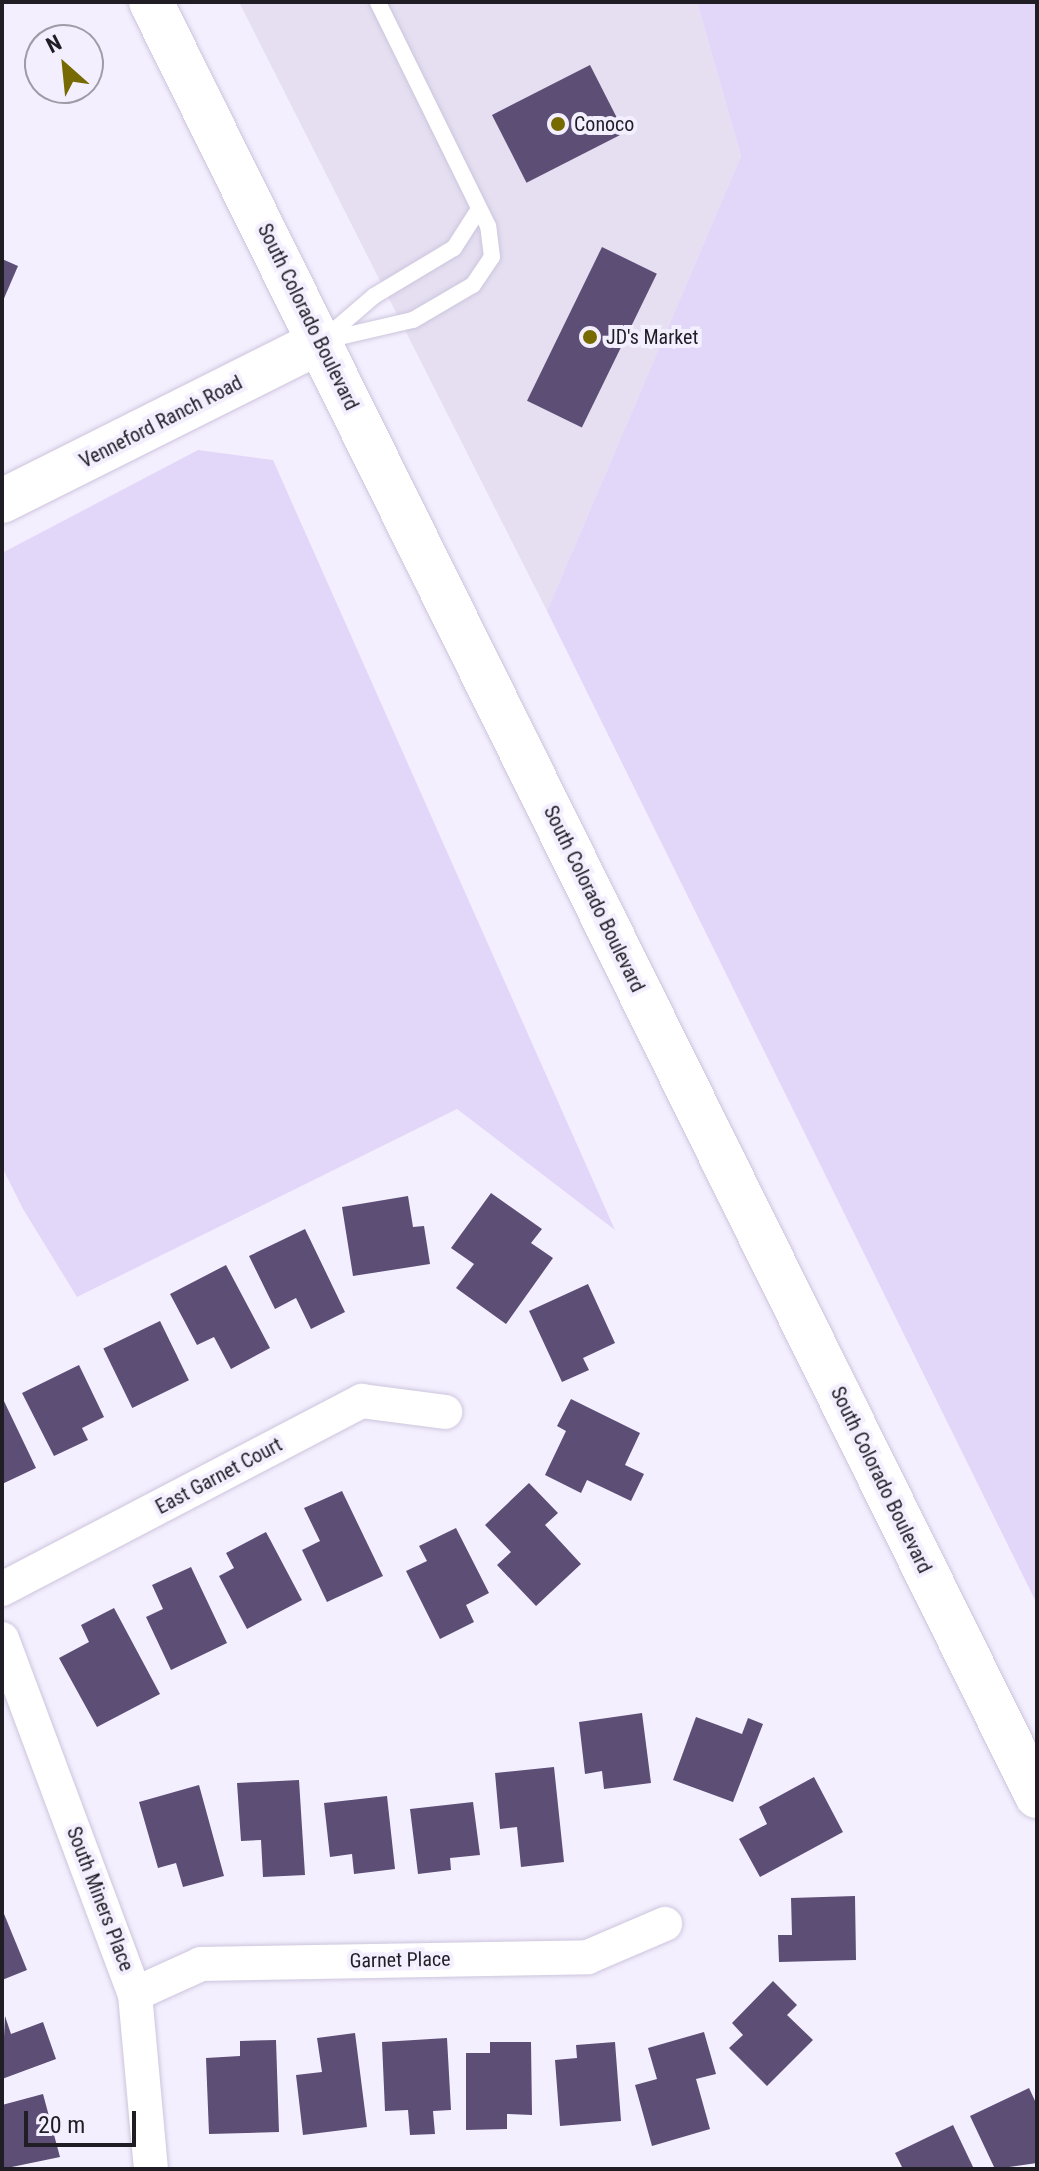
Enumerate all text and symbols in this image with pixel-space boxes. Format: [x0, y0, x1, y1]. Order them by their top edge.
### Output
north arrow [24, 24, 104, 104]
text: N [42, 30, 65, 58]
place label: Conoco [574, 112, 634, 136]
marker: Conoco [549, 115, 567, 133]
street label: South Colorado Boulevard [252, 220, 364, 414]
place label: JD's Market [606, 325, 698, 349]
marker: JD's Market [581, 328, 599, 346]
street label: Venneford Ranch Road [76, 371, 246, 473]
street label: South Colorado Boulevard [538, 802, 650, 996]
street label: South Colorado Boulevard [825, 1383, 937, 1577]
street label: East Garnet Court [152, 1433, 286, 1519]
street label: South Miners Place [61, 1823, 139, 1975]
street label: Garnet Place [349, 1947, 451, 1973]
scale bar [28, 2095, 140, 2145]
text: 20 m [38, 2111, 85, 2139]

